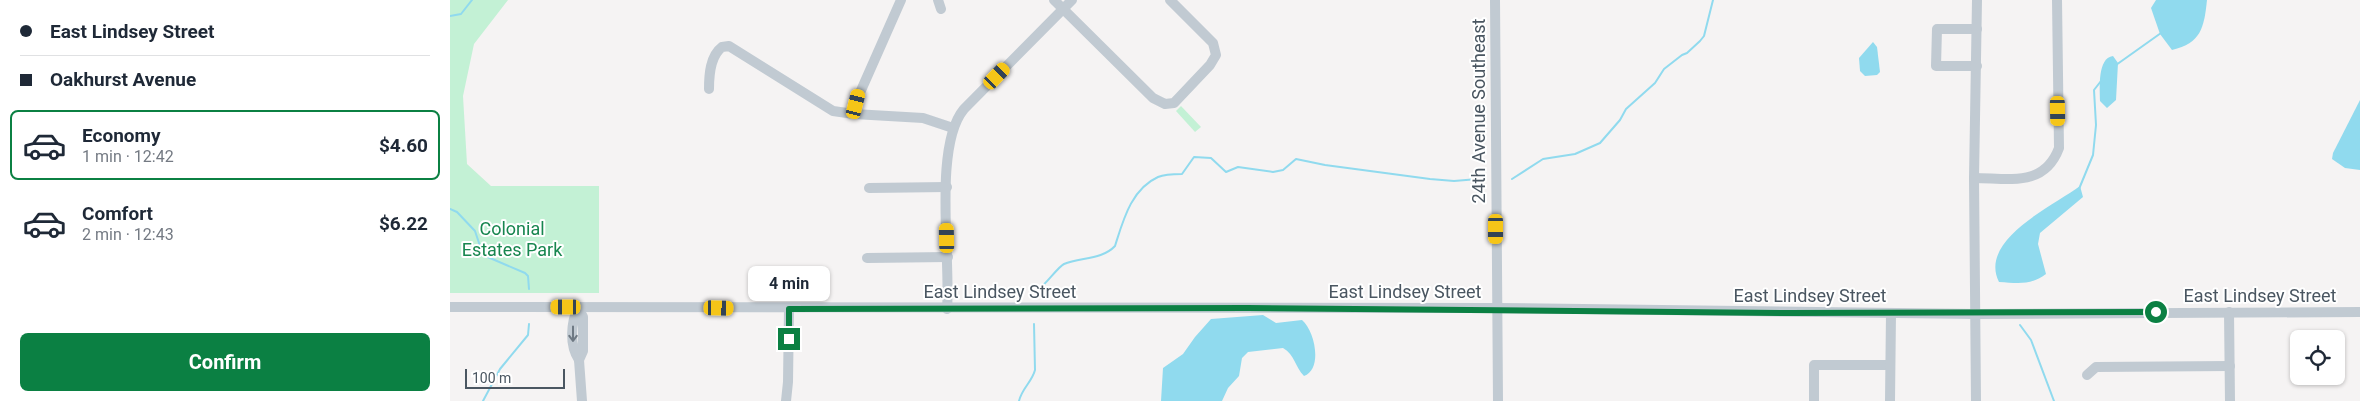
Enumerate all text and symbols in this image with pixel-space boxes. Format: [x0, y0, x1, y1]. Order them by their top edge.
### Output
street label: 24th Avenue Southeast [1468, 18, 1489, 204]
text: East Lindsey Street [50, 20, 214, 43]
car [981, 60, 1012, 92]
text: Oakhurst Avenue [50, 68, 196, 91]
car [845, 88, 866, 120]
car [2050, 96, 2065, 126]
icon: car [22, 123, 67, 168]
text: Economy [82, 124, 161, 147]
text: $4.60 [379, 134, 428, 157]
text: 1 min · 12:42 [82, 147, 174, 166]
icon: car [22, 201, 67, 246]
text: Comfort [82, 202, 153, 225]
text: $6.22 [379, 212, 428, 235]
car [1488, 214, 1503, 244]
park label: Colonial Estates Park [462, 218, 563, 260]
car [939, 223, 954, 253]
text: 2 min · 12:43 [82, 225, 174, 244]
callout: 4 min [748, 266, 830, 302]
text: 4 min [769, 274, 809, 293]
street label: East Lindsey Street [923, 281, 1077, 302]
street label: East Lindsey Street [1328, 281, 1482, 302]
street label: East Lindsey Street [1733, 285, 1887, 306]
street label: East Lindsey Street [2183, 285, 2337, 306]
car [551, 300, 581, 315]
car [703, 300, 734, 316]
route start [2145, 301, 2167, 323]
one-way arrow [568, 326, 578, 342]
route end [778, 328, 800, 350]
map controls [2290, 330, 2345, 385]
button: locate [2290, 330, 2345, 385]
button: Confirm [20, 333, 430, 391]
scale bar [465, 366, 565, 389]
text: 100 m [472, 370, 511, 386]

